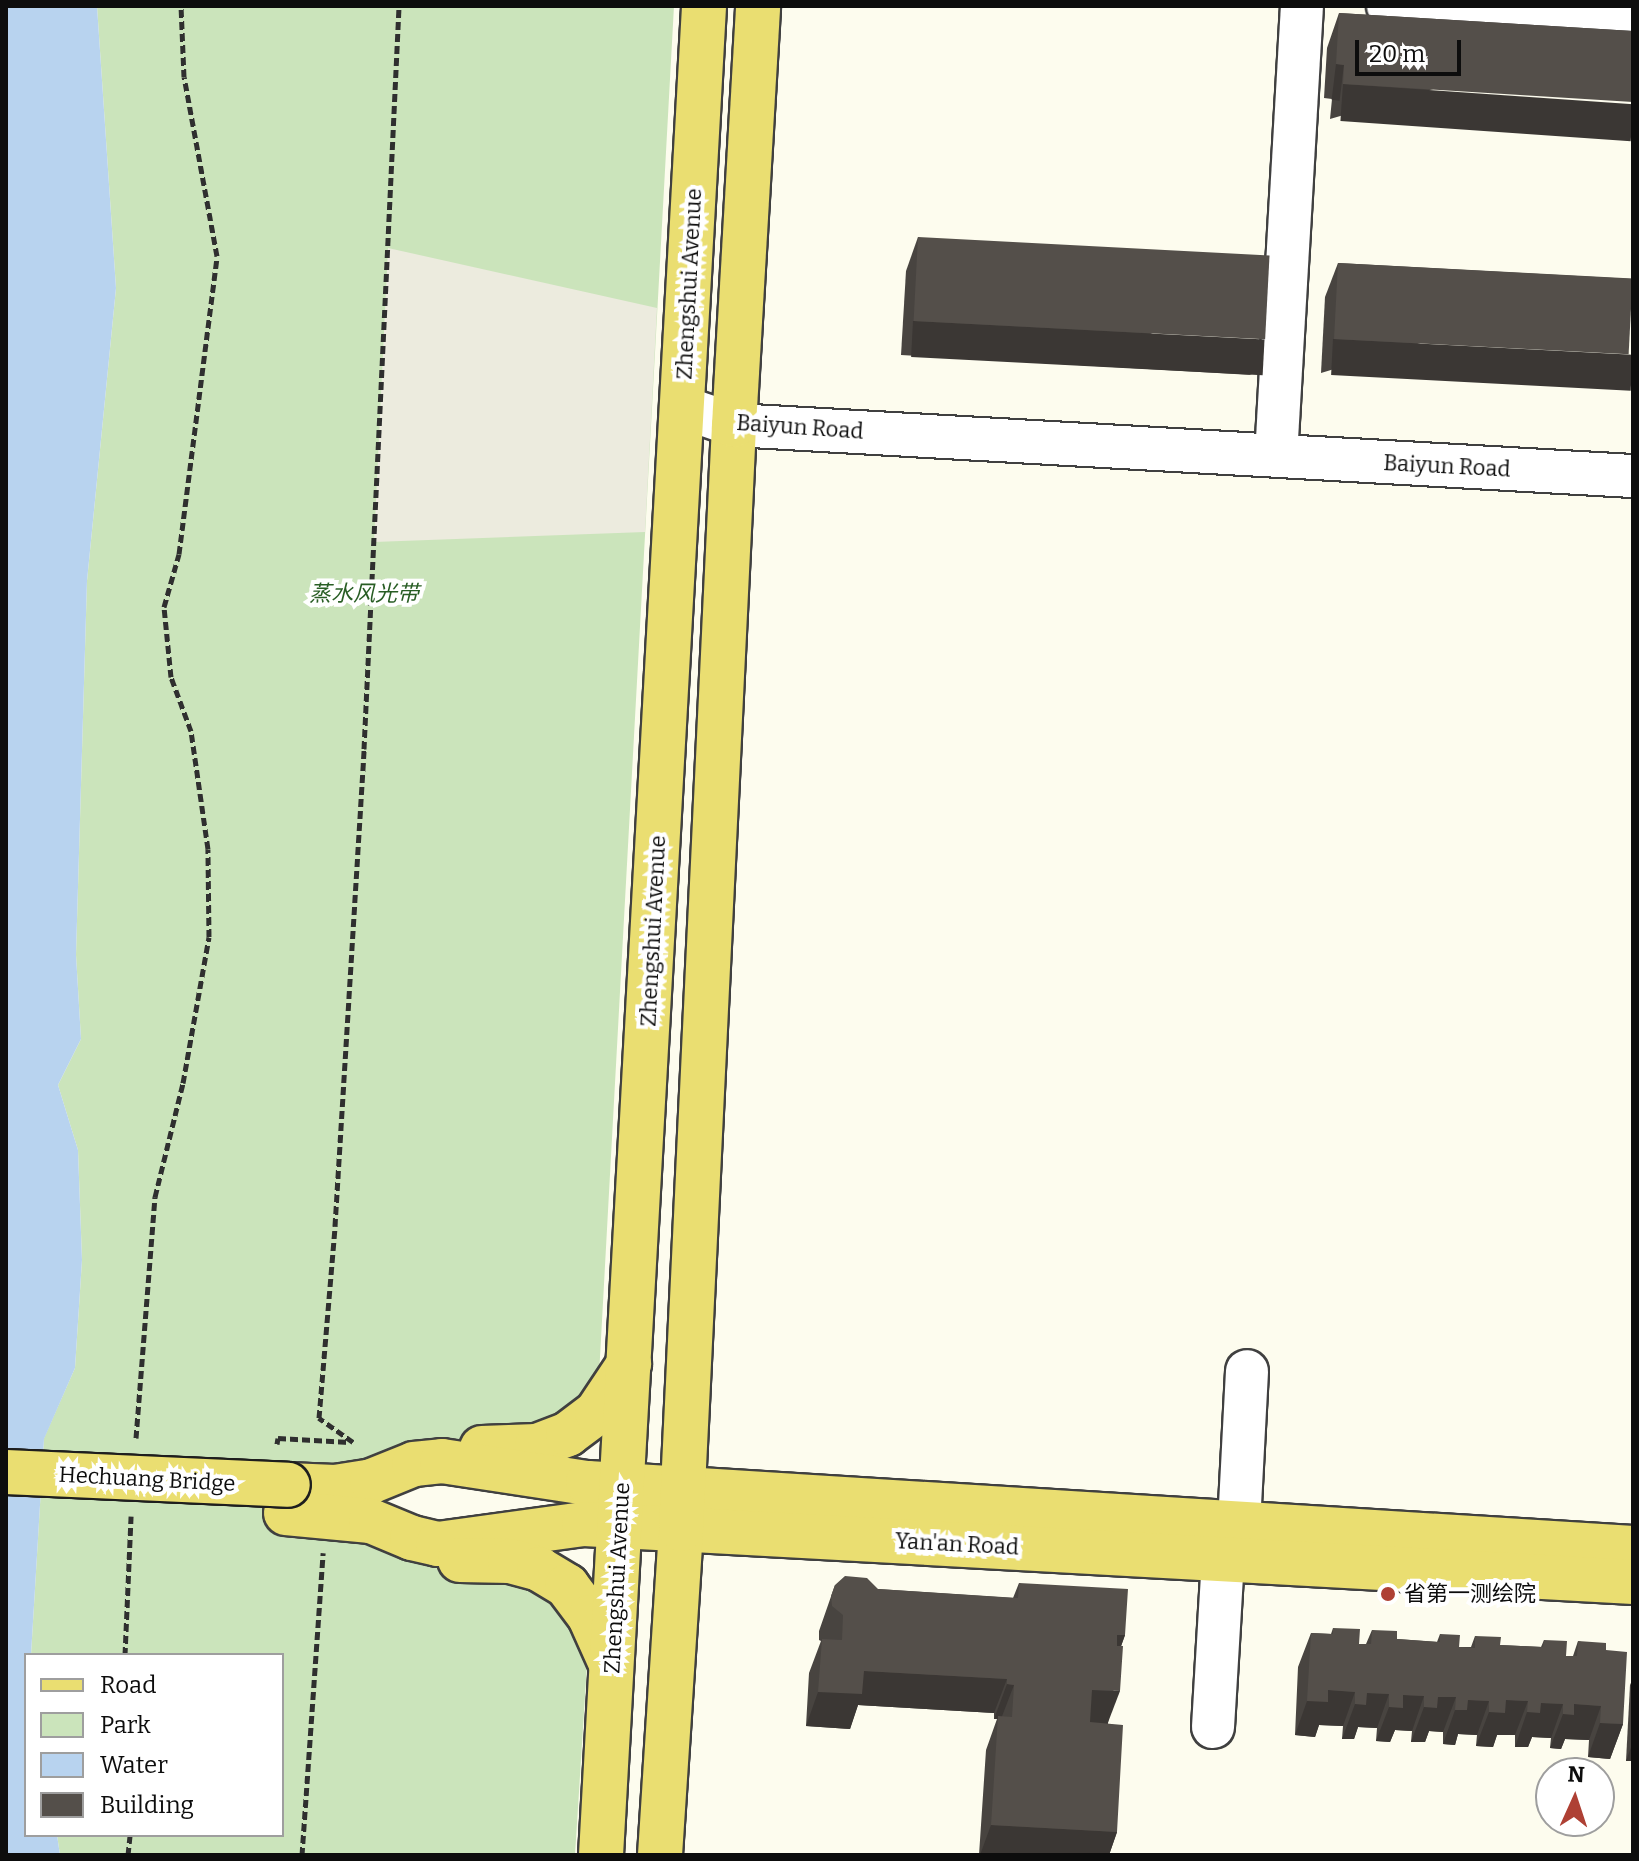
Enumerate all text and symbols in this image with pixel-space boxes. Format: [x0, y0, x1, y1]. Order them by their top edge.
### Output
scale bar [1359, 24, 1465, 74]
text: 20 m [1369, 40, 1425, 68]
street label: Zhengshui Avenue [671, 188, 707, 380]
street label: Baiyun Road [736, 409, 864, 445]
street label: Baiyun Road [1383, 449, 1511, 483]
park label: 蒸水风光带 [309, 581, 419, 607]
street label: Zhengshui Avenue [635, 835, 671, 1027]
street label: Hechuang Bridge [58, 1461, 236, 1497]
street label: Zhengshui Avenue [599, 1482, 635, 1674]
street label: Yan'an Road [895, 1528, 1019, 1560]
place label: 省第一测绘院 [1404, 1581, 1536, 1607]
marker: 省第一测绘院 [1379, 1585, 1397, 1603]
legend [24, 1653, 284, 1837]
text: Road [100, 1671, 156, 1699]
text: Park [100, 1711, 151, 1739]
text: Water [100, 1751, 168, 1779]
north arrow [1535, 1757, 1615, 1837]
text: N [1567, 1761, 1585, 1788]
text: Building [100, 1791, 194, 1819]

